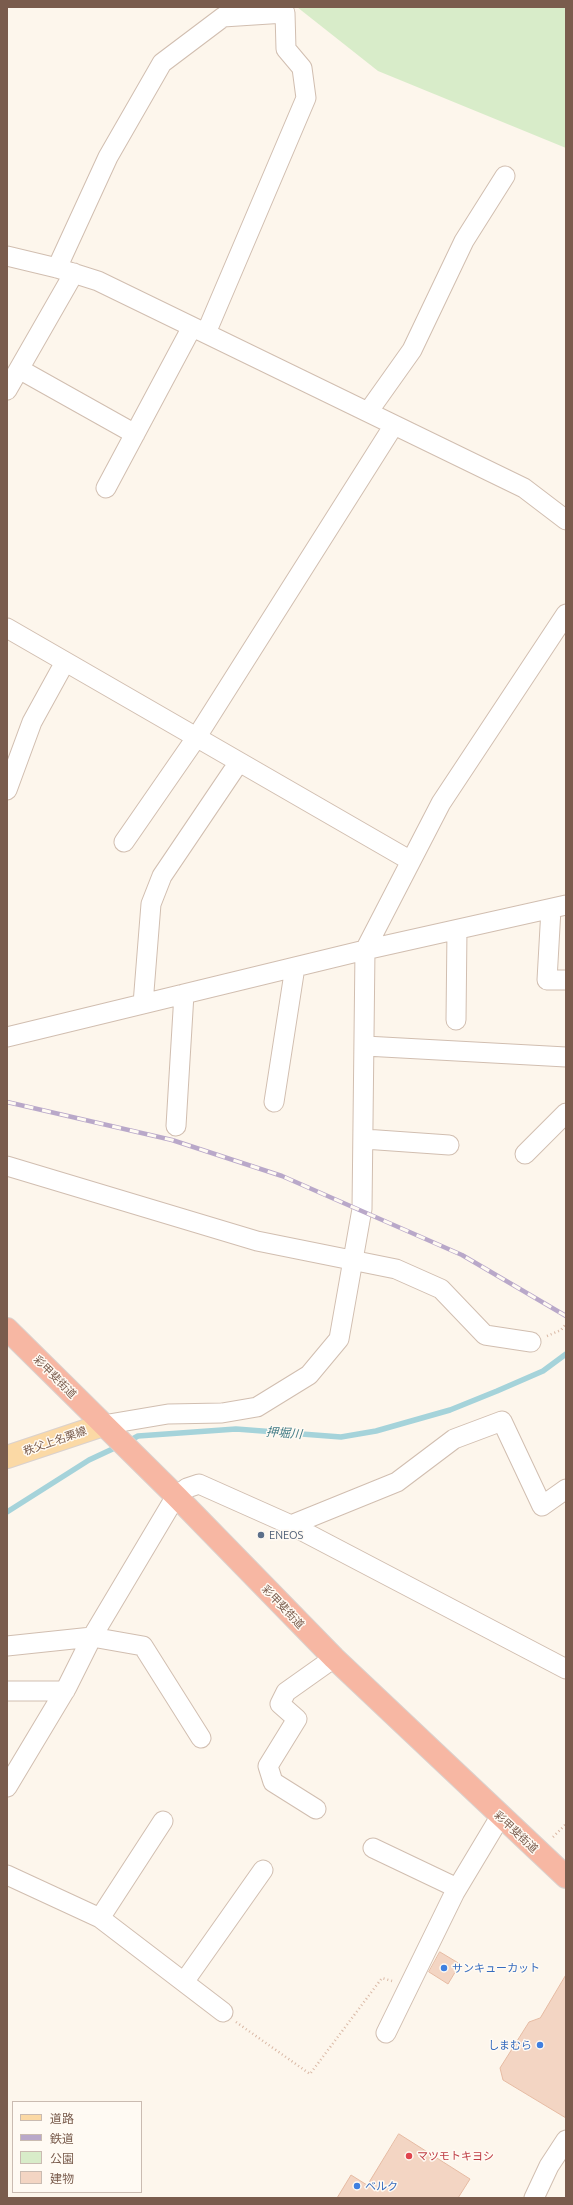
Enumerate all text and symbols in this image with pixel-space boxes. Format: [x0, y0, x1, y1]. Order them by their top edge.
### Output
street label: 彩甲斐街道 [31, 1353, 79, 1401]
street label: 秩父上名栗線 [22, 1424, 88, 1458]
water label: 押堀川 [266, 1425, 302, 1441]
place label: ENEOS [269, 1528, 303, 1542]
marker: ENEOS [256, 1530, 266, 1540]
street label: 彩甲斐街道 [259, 1583, 307, 1631]
street label: 彩甲斐街道 [491, 1808, 541, 1856]
place label: サンキューカット [452, 1961, 540, 1975]
marker: サンキューカット [439, 1963, 449, 1973]
place label: しまむら [488, 2038, 532, 2052]
marker: しまむら [535, 2040, 545, 2050]
legend [12, 2101, 142, 2193]
text: 道路 [50, 2112, 74, 2125]
text: 鉄道 [50, 2132, 74, 2145]
place label: マツモトキヨシ [417, 2149, 494, 2163]
marker: マツモトキヨシ [404, 2151, 414, 2161]
text: 公園 [50, 2152, 74, 2165]
text: 建物 [50, 2172, 74, 2185]
place label: ベルク [365, 2179, 398, 2193]
marker: ベルク [352, 2181, 362, 2191]

